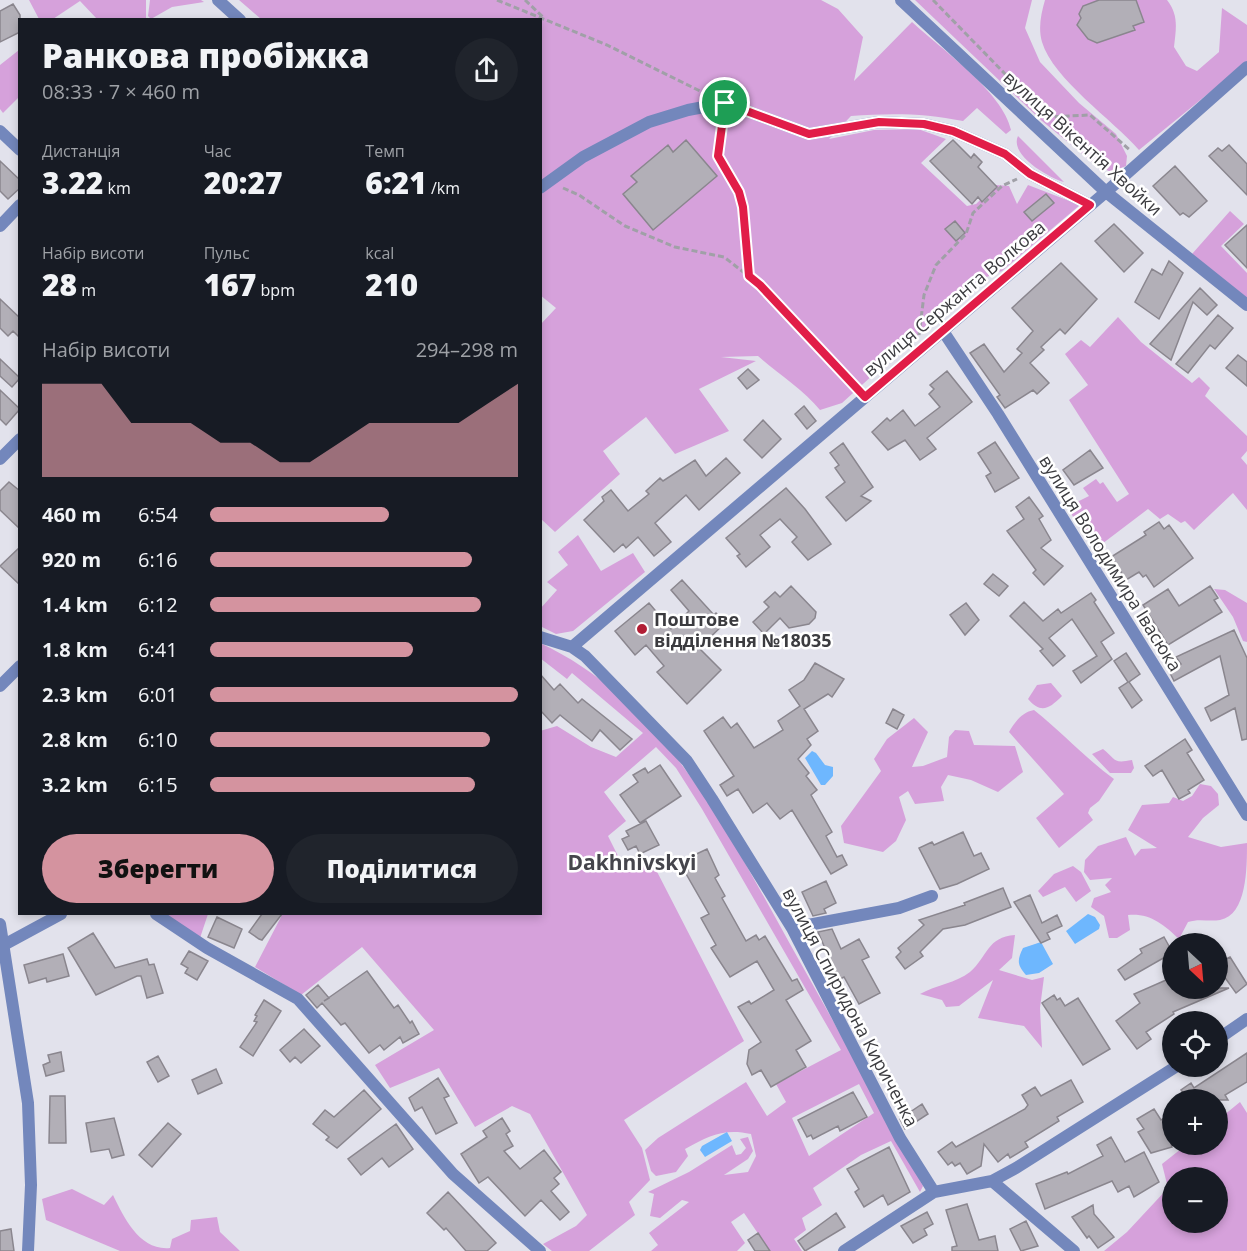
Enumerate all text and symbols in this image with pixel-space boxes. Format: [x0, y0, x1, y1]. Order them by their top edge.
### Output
text: Ранкова пробіжка [42, 33, 370, 78]
button: share [455, 38, 518, 101]
street label: вулиця Вікентія Хвойки [999, 65, 1167, 221]
pin [699, 77, 750, 128]
text: 08:33 · 7 × 460 m [42, 78, 200, 105]
icon: arrive [708, 86, 741, 119]
text: Дистанція [42, 140, 120, 162]
text: Час [204, 140, 231, 162]
text: Темп [365, 140, 405, 162]
text: 3.22 [42, 162, 103, 203]
text: 20:27 [204, 162, 283, 203]
text: 6:21 [365, 162, 427, 203]
text: km [103, 177, 131, 199]
text: /km [427, 177, 460, 199]
street label: вулиця Сержанта Волкова [858, 215, 1050, 381]
text: Набір висоти [42, 242, 145, 264]
text: Пульс [204, 242, 250, 264]
text: kcal [365, 242, 394, 264]
text: 28 [42, 264, 77, 305]
text: 167 [204, 264, 256, 305]
text: 210 [365, 264, 418, 305]
text: m [77, 279, 96, 301]
text: bpm [256, 279, 295, 301]
text: Набір висоти [42, 336, 170, 363]
text: 294–298 m [416, 336, 518, 363]
street label: вулиця Володимира Івасюка [1034, 450, 1188, 676]
text: 460 m [42, 501, 101, 528]
text: 6:54 [138, 501, 178, 528]
text: 920 m [42, 546, 101, 573]
text: 6:16 [138, 546, 178, 573]
text: 1.4 km [42, 591, 108, 618]
text: 6:12 [138, 591, 178, 618]
place label: Поштове відділення №18035 [654, 607, 832, 652]
marker: Поштове відділення №18035 [635, 622, 649, 636]
text: 1.8 km [42, 636, 108, 663]
text: 6:41 [138, 636, 178, 663]
text: 2.3 km [42, 681, 108, 708]
text: 6:01 [138, 681, 178, 708]
text: 2.8 km [42, 726, 108, 753]
text: 6:10 [138, 726, 178, 753]
text: 3.2 km [42, 771, 108, 798]
text: 6:15 [138, 771, 178, 798]
button: Зберегти [42, 834, 274, 903]
button: Поділитися [286, 834, 518, 903]
district label: Dakhnivskyi [567, 848, 697, 876]
street label: вулиця Спиридона Кириченка [778, 883, 924, 1131]
north arrow [1162, 933, 1228, 999]
map controls [1162, 933, 1228, 1233]
button: locate [1162, 1011, 1228, 1077]
button: + [1162, 1089, 1228, 1155]
button: − [1162, 1167, 1228, 1233]

